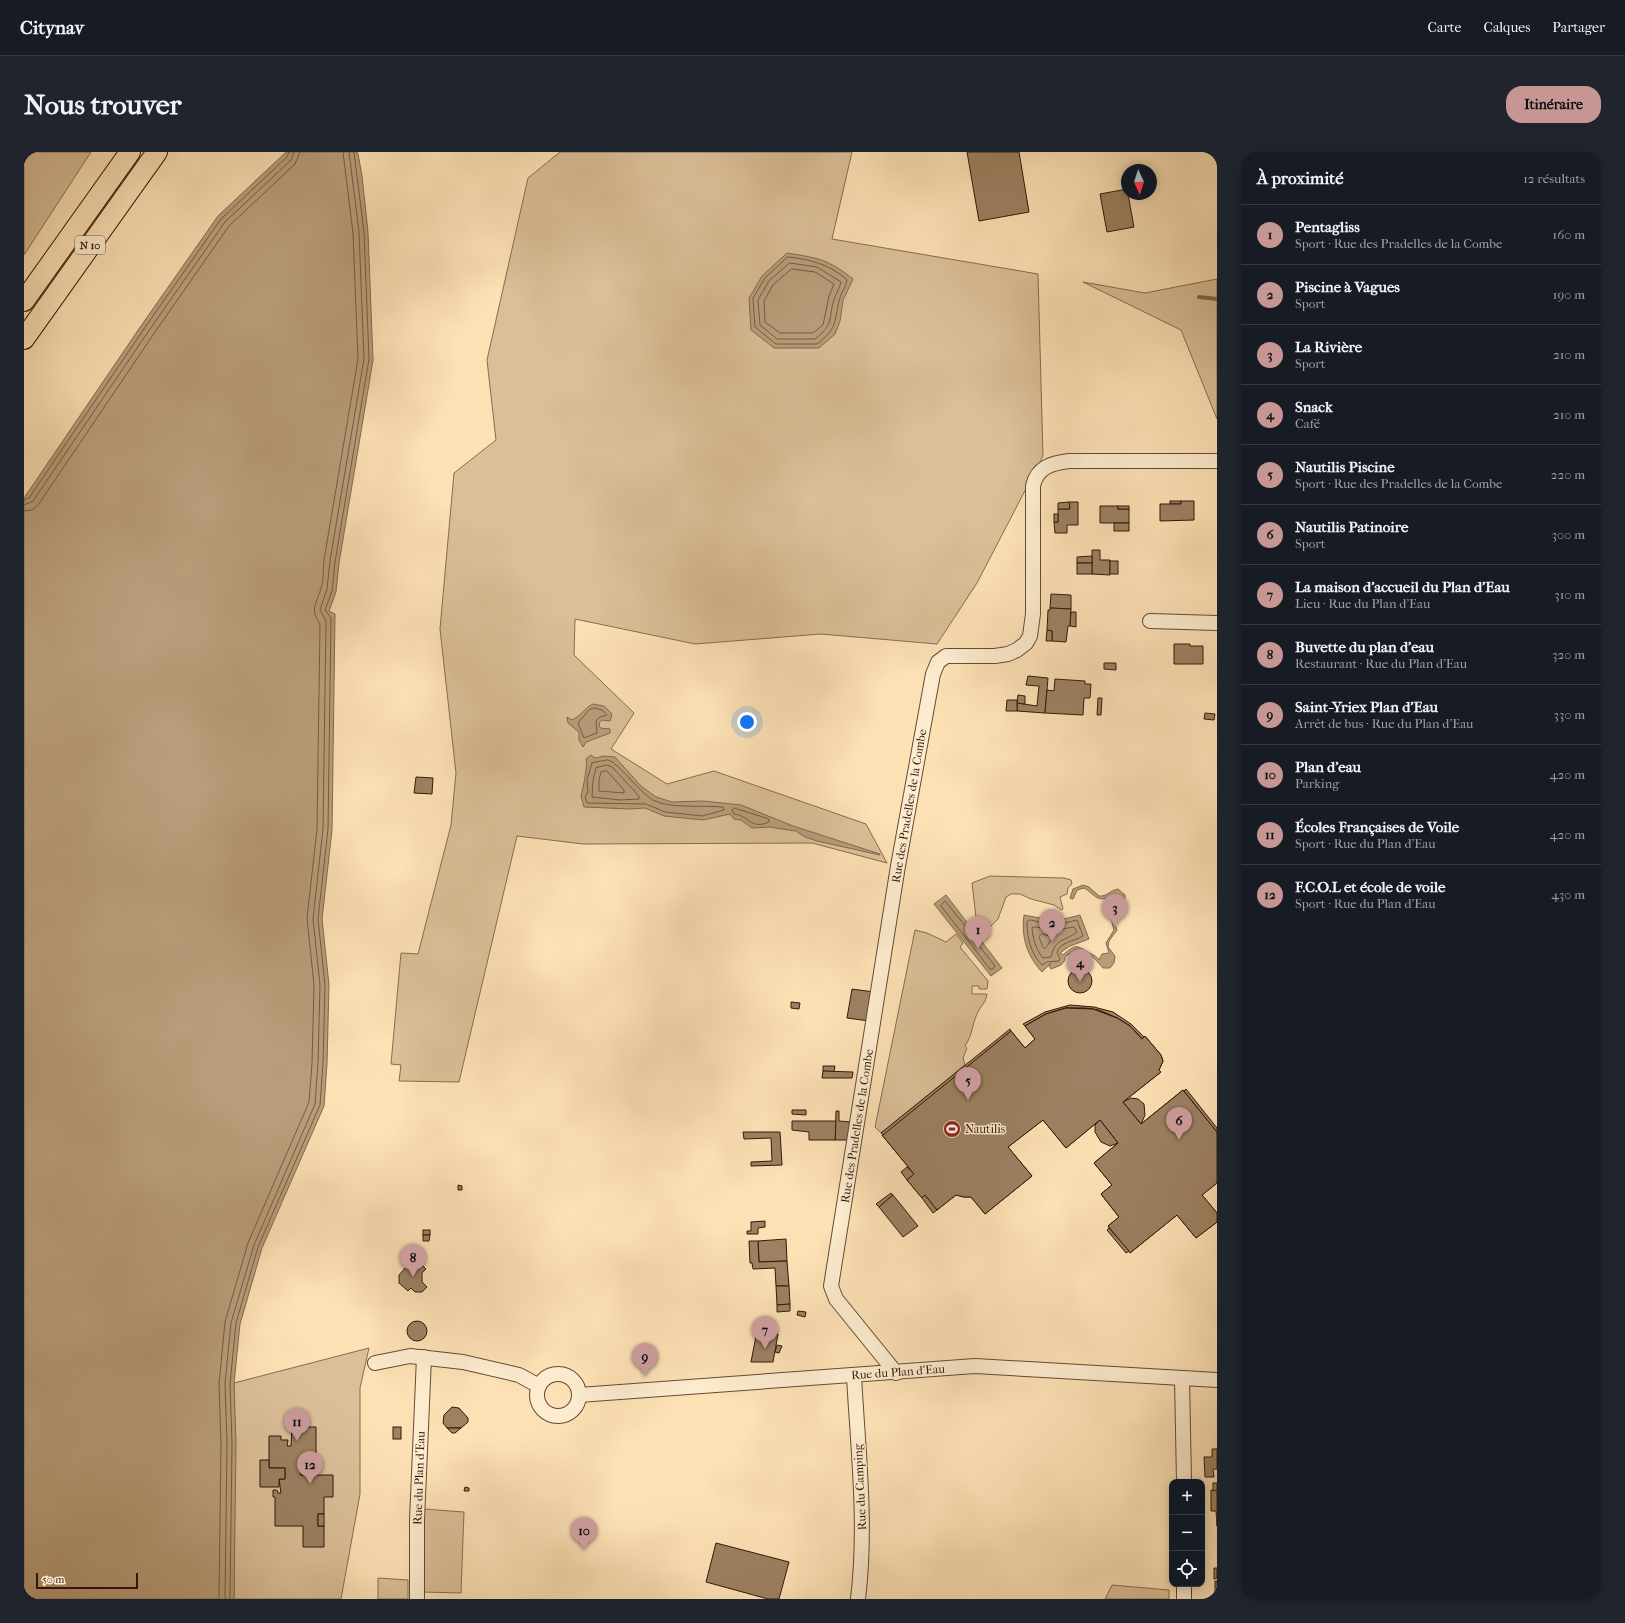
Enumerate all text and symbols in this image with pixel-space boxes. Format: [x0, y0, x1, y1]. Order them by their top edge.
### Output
text: Citynav [20, 17, 84, 39]
text: Carte [1428, 19, 1461, 36]
text: Calques [1483, 19, 1530, 36]
text: Partager [1552, 19, 1605, 36]
button: Itinéraire [1506, 86, 1601, 123]
text: Nous trouver [24, 88, 181, 121]
north arrow [1121, 164, 1157, 200]
text: À proximité [1257, 168, 1344, 188]
text: 12 résultats [1523, 171, 1585, 186]
text: Pentagliss [1295, 218, 1360, 236]
text: 1 [1268, 227, 1272, 242]
text: 160 m [1553, 227, 1585, 242]
road number: N 10 [75, 236, 105, 254]
text: Sport · Rue des Pradelles de la Combe [1295, 236, 1502, 251]
text: Piscine à Vagues [1295, 278, 1400, 296]
text: 2 [1267, 287, 1273, 302]
text: 190 m [1553, 287, 1585, 302]
text: Sport [1295, 296, 1326, 311]
text: La Rivière [1295, 338, 1362, 356]
text: 3 [1267, 347, 1273, 362]
text: 210 m [1553, 347, 1585, 362]
text: Sport [1295, 356, 1326, 371]
text: Snack [1295, 398, 1333, 416]
text: 4 [1266, 407, 1274, 422]
text: 210 m [1553, 407, 1585, 422]
text: Café [1295, 416, 1320, 431]
text: Nautilis Piscine [1295, 458, 1395, 476]
text: 5 [1267, 467, 1273, 482]
text: 220 m [1551, 467, 1585, 482]
text: Sport · Rue des Pradelles de la Combe [1295, 476, 1502, 491]
text: Nautilis Patinoire [1295, 518, 1408, 536]
text: 6 [1266, 527, 1274, 542]
text: 300 m [1552, 527, 1585, 542]
text: Sport [1295, 536, 1326, 551]
text: La maison d’accueil du Plan d’Eau [1295, 578, 1510, 596]
text: 7 [1267, 587, 1273, 602]
text: 310 m [1554, 587, 1585, 602]
text: Lieu · Rue du Plan d'Eau [1295, 596, 1430, 611]
text: Buvette du plan d'eau [1295, 638, 1434, 656]
text: 8 [1267, 647, 1273, 662]
text: 320 m [1552, 647, 1585, 662]
text: Restaurant · Rue du Plan d'Eau [1295, 656, 1467, 671]
text: Saint-Yriex Plan d'Eau [1295, 698, 1438, 716]
text: 9 [1267, 707, 1273, 722]
text: 330 m [1554, 707, 1585, 722]
your location [737, 712, 757, 732]
text: Arrêt de bus · Rue du Plan d'Eau [1295, 716, 1473, 731]
street label: Rue des Pradelles de la Combe [889, 728, 929, 884]
text: Plan d'eau [1295, 758, 1361, 776]
text: 10 [1264, 767, 1276, 782]
text: 420 m [1550, 767, 1585, 782]
text: Parking [1295, 776, 1339, 791]
text: Écoles Françaises de Voile [1295, 818, 1459, 836]
text: 11 [1265, 827, 1275, 842]
text: 420 m [1550, 827, 1585, 842]
text: Sport · Rue du Plan d'Eau [1295, 836, 1436, 851]
text: F.C.O.L et école de voile [1295, 878, 1445, 896]
text: 12 [1264, 887, 1276, 902]
text: 430 m [1551, 887, 1585, 902]
pin: 3 [1102, 894, 1128, 927]
text: Sport · Rue du Plan d'Eau [1295, 896, 1436, 911]
pin: 2 [1039, 909, 1065, 942]
pin: 1 [965, 916, 991, 949]
pin: 4 [1067, 949, 1093, 982]
street label: Rue des Pradelles de la Combe [838, 1048, 876, 1204]
pin: 5 [955, 1067, 981, 1100]
pin: 6 [1166, 1107, 1192, 1140]
sports icon: Nautilis [942, 1119, 962, 1139]
place label: Nautilis [965, 1122, 1006, 1136]
pin: 8 [400, 1244, 426, 1277]
pin: 7 [752, 1316, 778, 1349]
pin: 9 [632, 1343, 658, 1376]
street label: Rue du Plan d'Eau [851, 1362, 946, 1382]
pin: 11 [284, 1408, 310, 1441]
street label: Rue du Plan d'Eau [410, 1431, 428, 1525]
street label: Rue du Camping [851, 1443, 869, 1531]
pin: 12 [297, 1451, 323, 1484]
map controls [1169, 1479, 1205, 1587]
button: + [1169, 1479, 1205, 1515]
button: − [1169, 1515, 1205, 1551]
pin: 10 [571, 1517, 597, 1550]
button: locate [1169, 1551, 1205, 1587]
scale bar [36, 1571, 138, 1590]
text: 50 m [42, 1573, 64, 1586]

